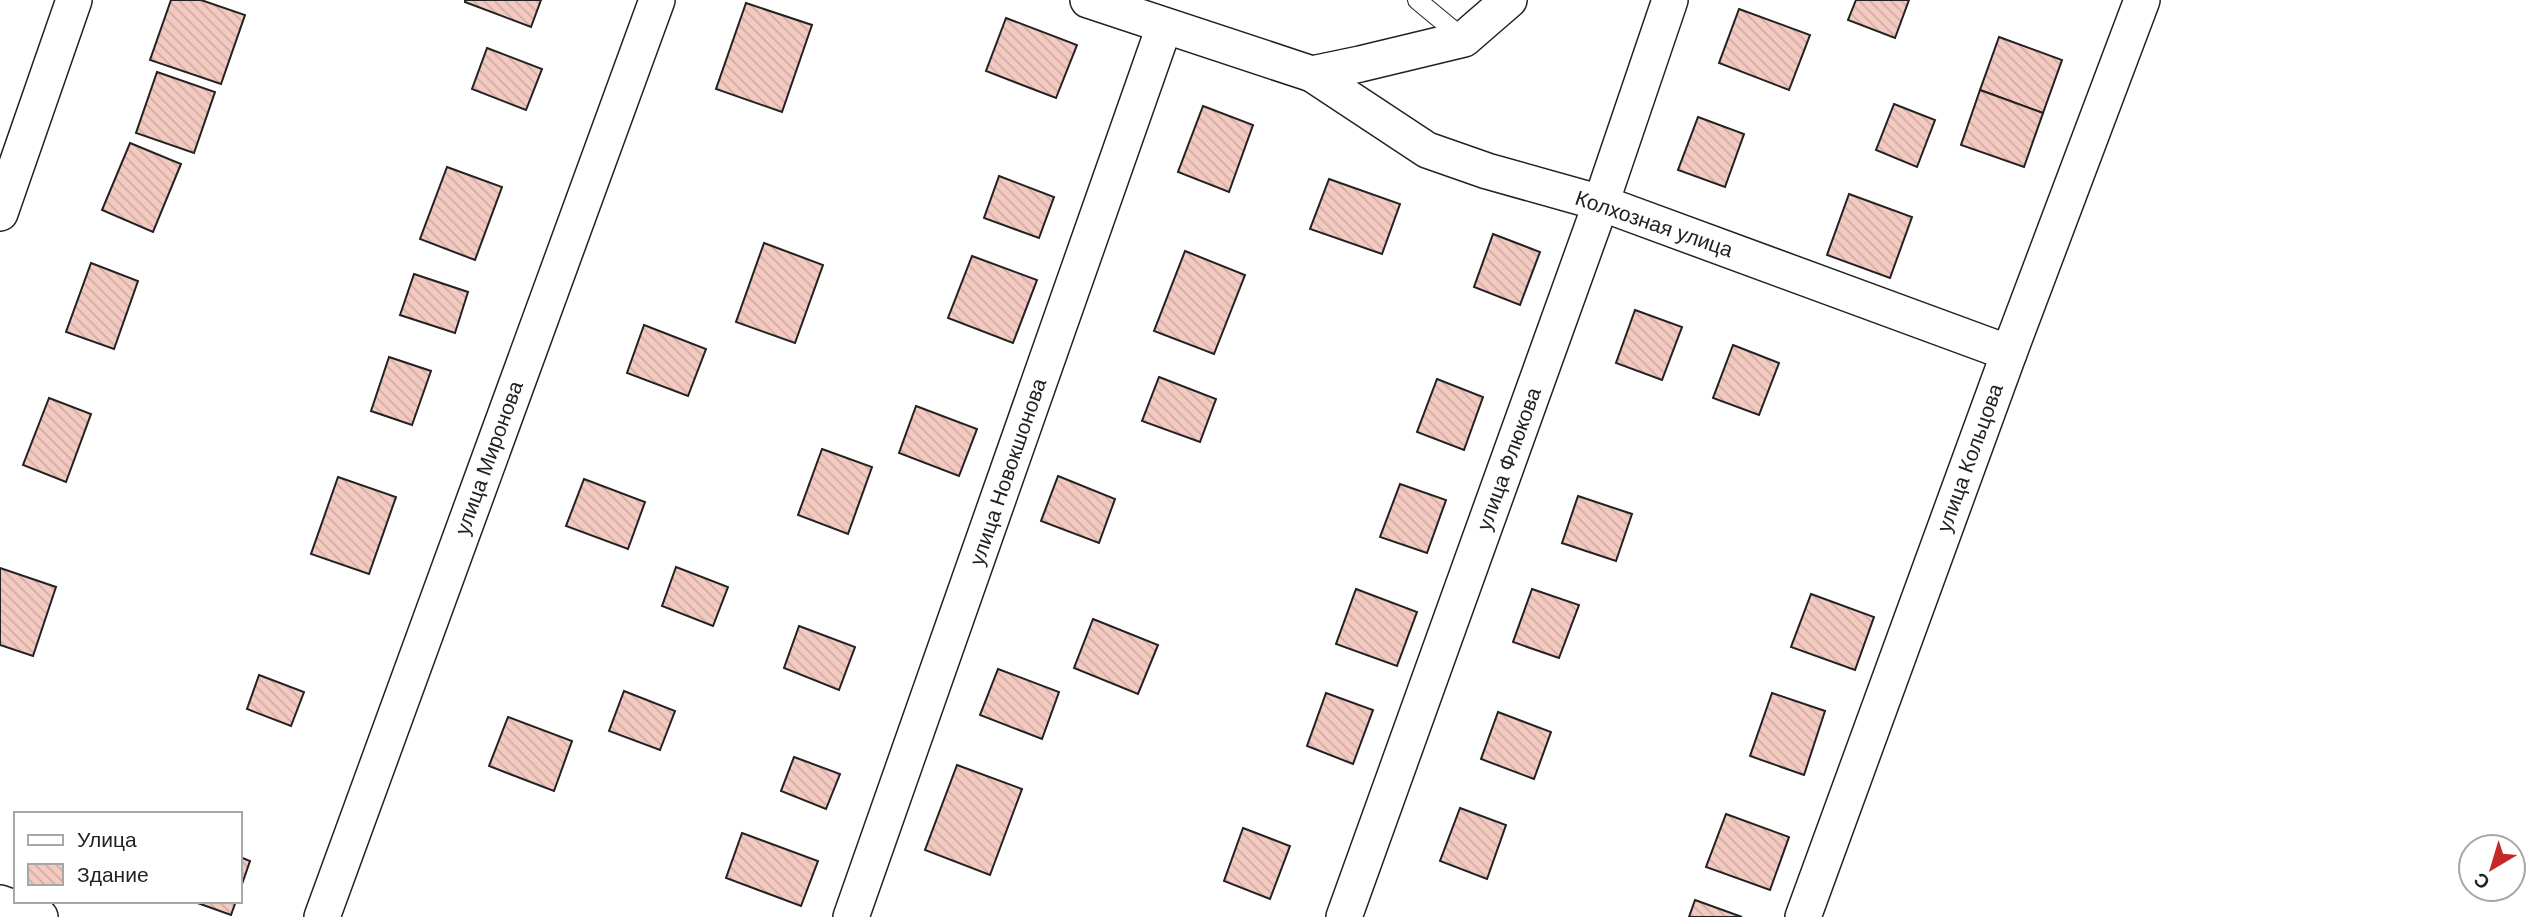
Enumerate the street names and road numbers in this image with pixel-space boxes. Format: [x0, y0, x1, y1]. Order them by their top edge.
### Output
street label: Колхозная улица [1571, 184, 1737, 264]
street label: улица Новокшонова [963, 374, 1053, 569]
street label: улица Миронова [448, 377, 530, 539]
street label: улица Кольцова [1930, 380, 2010, 536]
street label: улица Флюкова [1470, 383, 1548, 534]

